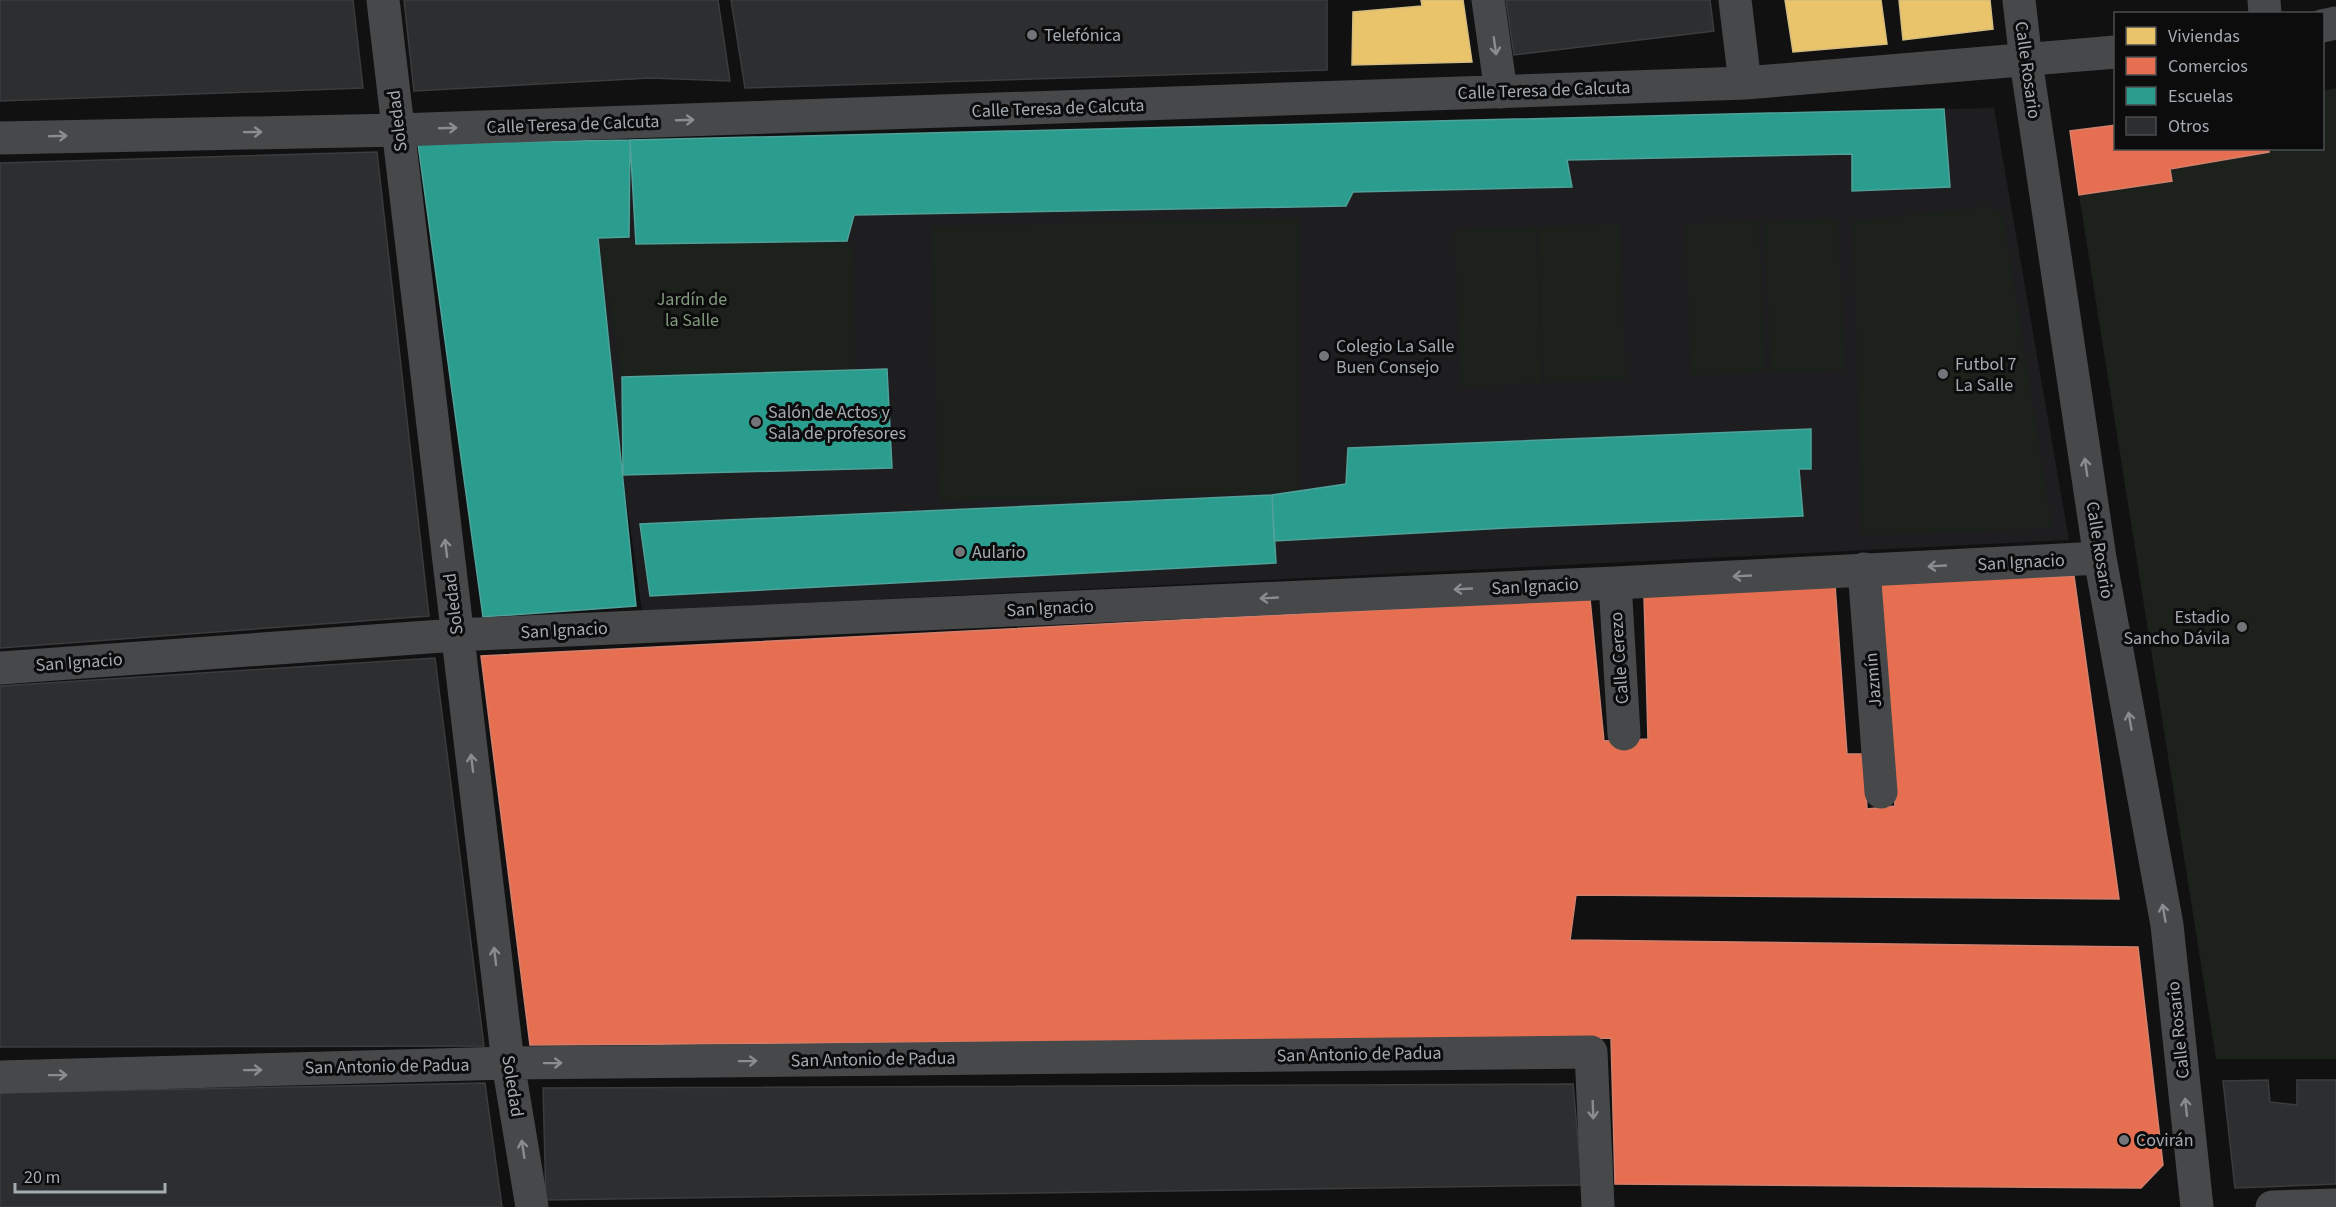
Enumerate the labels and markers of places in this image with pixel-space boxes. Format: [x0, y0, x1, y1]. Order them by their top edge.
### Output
place label: Telefónica [1044, 23, 1121, 48]
marker: Telefónica [1025, 28, 1039, 42]
place label: Colegio La Salle Buen Consejo [1336, 334, 1455, 380]
marker: Colegio La Salle Buen Consejo [1317, 349, 1331, 363]
place label: Futbol 7 La Salle [1955, 352, 2016, 398]
marker: Futbol 7 La Salle [1936, 367, 1950, 381]
place label: Salón de Actos y Sala de profesores [768, 400, 906, 446]
marker: Salón de Actos y Sala de profesores [749, 415, 763, 429]
place label: Aulario [972, 540, 1026, 565]
marker: Aulario [953, 545, 967, 559]
place label: Estadio Sancho Dávila [2123, 605, 2230, 651]
marker: Estadio Sancho Dávila [2235, 620, 2249, 634]
place label: Covirán [2136, 1128, 2194, 1153]
marker: Covirán [2117, 1133, 2131, 1147]

